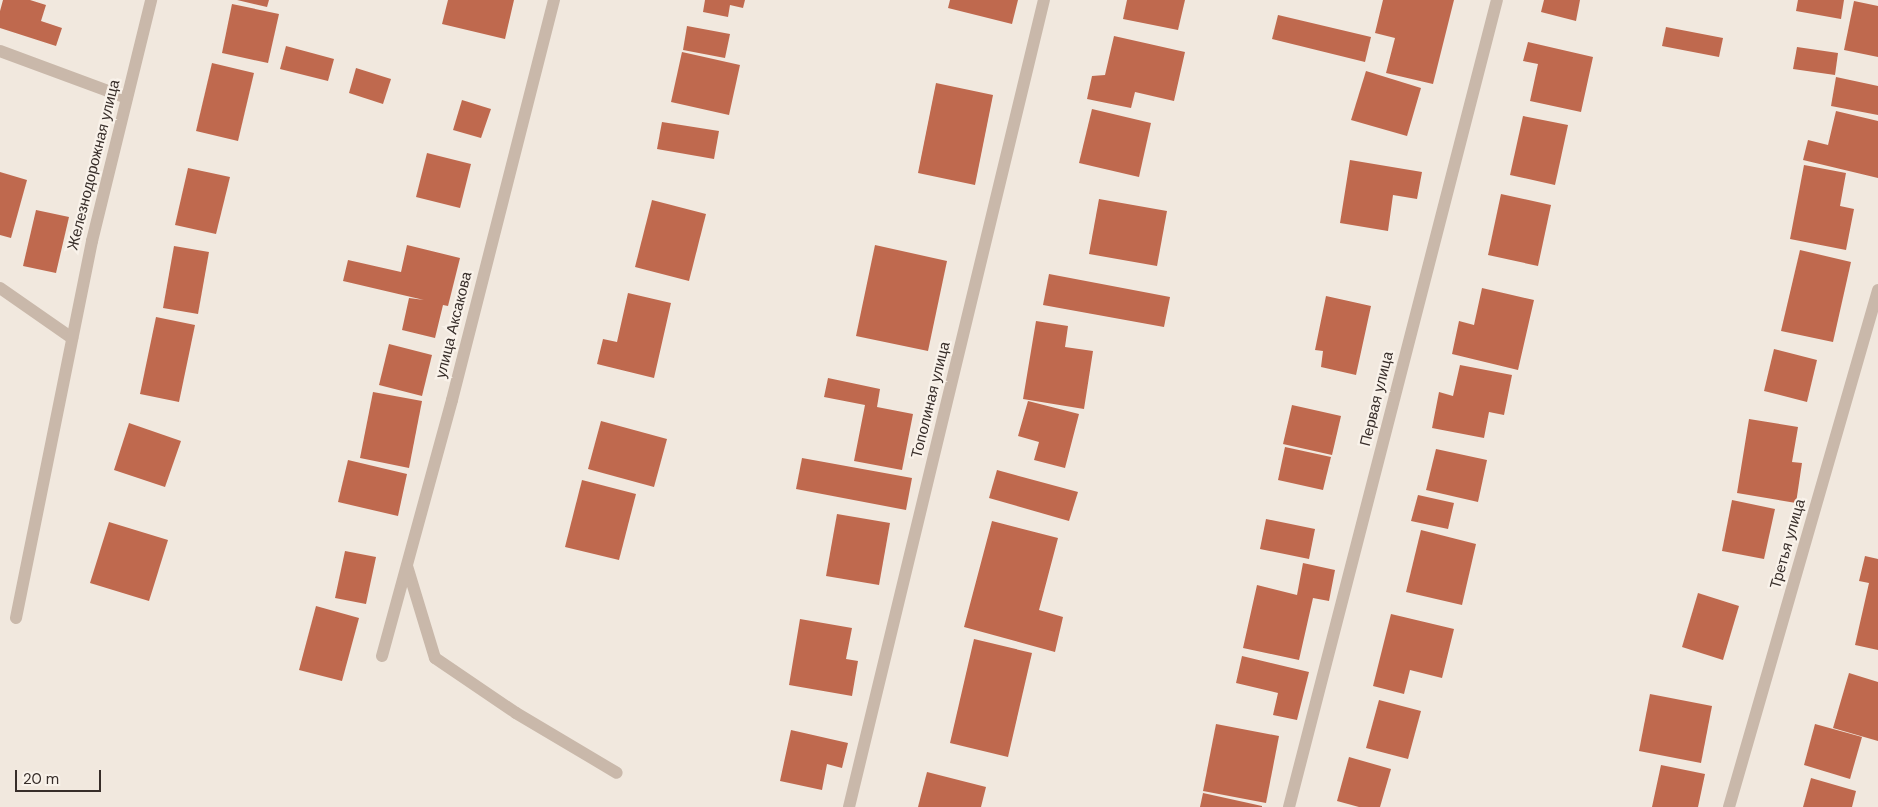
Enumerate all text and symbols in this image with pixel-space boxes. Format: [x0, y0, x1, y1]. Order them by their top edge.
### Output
street label: Железнодорожная улица [64, 78, 124, 252]
street label: улица Аксакова [432, 270, 476, 380]
street label: Тополиная улица [908, 340, 954, 460]
street label: Первая улица [1357, 350, 1397, 448]
street label: Третья улица [1767, 497, 1809, 591]
scale bar [18, 760, 104, 792]
text: 20 m [23, 769, 59, 789]

